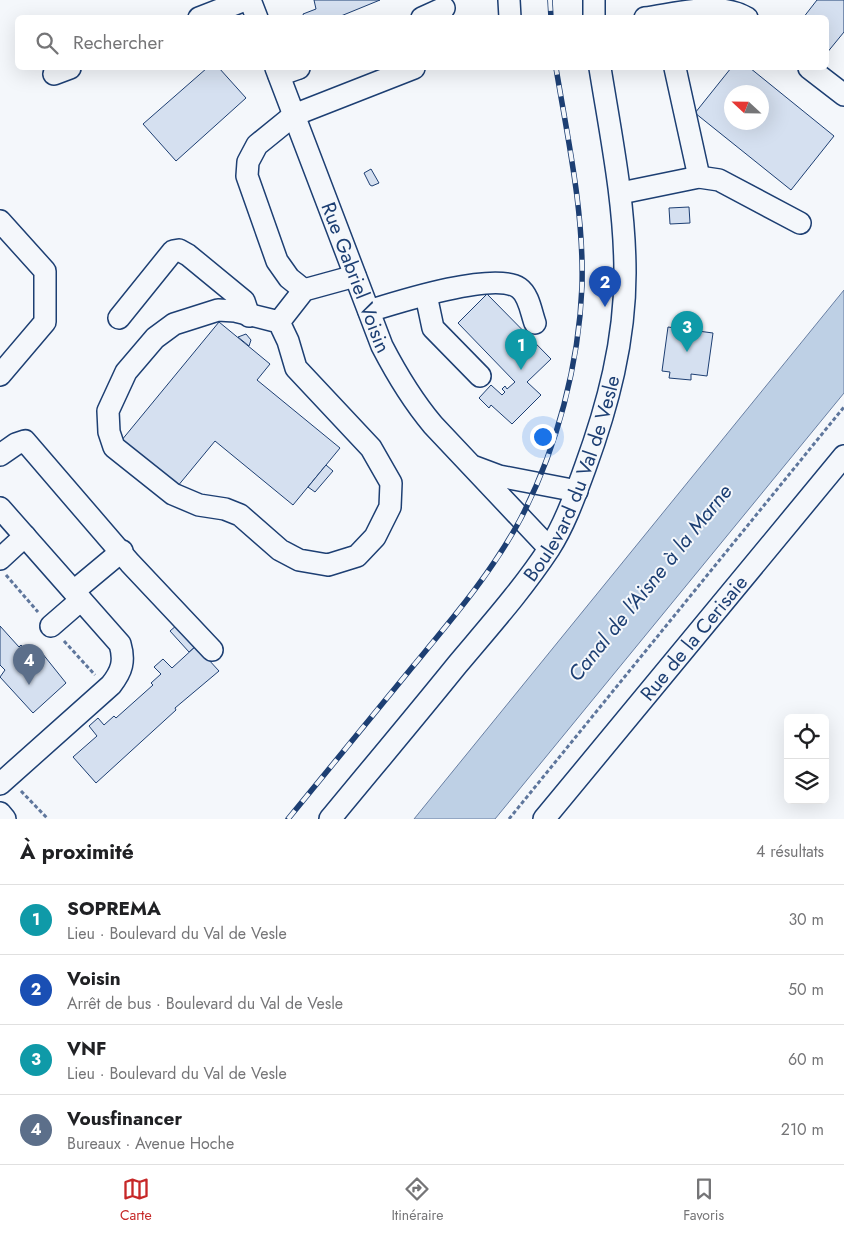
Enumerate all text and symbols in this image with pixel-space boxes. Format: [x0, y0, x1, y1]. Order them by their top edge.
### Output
search box [15, 15, 829, 70]
icon: search [33, 29, 61, 57]
text: Rechercher [73, 29, 164, 56]
north arrow [724, 85, 769, 130]
street label: Rue Gabriel Voisin [313, 198, 397, 358]
pin: 2 [589, 266, 621, 307]
pin: 3 [671, 311, 703, 352]
pin: 1 [505, 329, 537, 370]
street label: Boulevard du Val de Vesle [517, 373, 627, 588]
your location [530, 424, 556, 450]
water label: Canal de l'Aisne à la Marne [561, 478, 739, 688]
street label: Rue de la Cerisaie [633, 569, 755, 707]
pin: 4 [13, 644, 45, 685]
map controls [784, 714, 829, 804]
button: locate [784, 714, 829, 759]
button: layers [784, 759, 829, 804]
text: À proximité [20, 837, 134, 867]
text: 4 résultats [756, 840, 824, 863]
text: SOPREMA [67, 895, 161, 922]
text: 1 [32, 908, 40, 931]
text: 30 m [788, 908, 824, 931]
text: Lieu · Boulevard du Val de Vesle [67, 922, 287, 945]
text: Voisin [67, 965, 121, 992]
text: 2 [31, 978, 41, 1001]
text: 50 m [788, 978, 824, 1001]
text: Arrêt de bus · Boulevard du Val de Vesle [67, 992, 343, 1015]
text: VNF [67, 1035, 107, 1062]
text: 3 [31, 1048, 41, 1071]
text: 60 m [788, 1048, 824, 1071]
text: Lieu · Boulevard du Val de Vesle [67, 1062, 287, 1085]
text: Vousfinancer [67, 1105, 182, 1132]
text: 4 [30, 1118, 42, 1141]
text: 210 m [781, 1118, 824, 1141]
text: Bureaux · Avenue Hoche [67, 1132, 234, 1155]
tab: Carte [120, 1175, 152, 1225]
tab: Itinéraire [391, 1175, 443, 1225]
tab: Favoris [683, 1175, 724, 1225]

